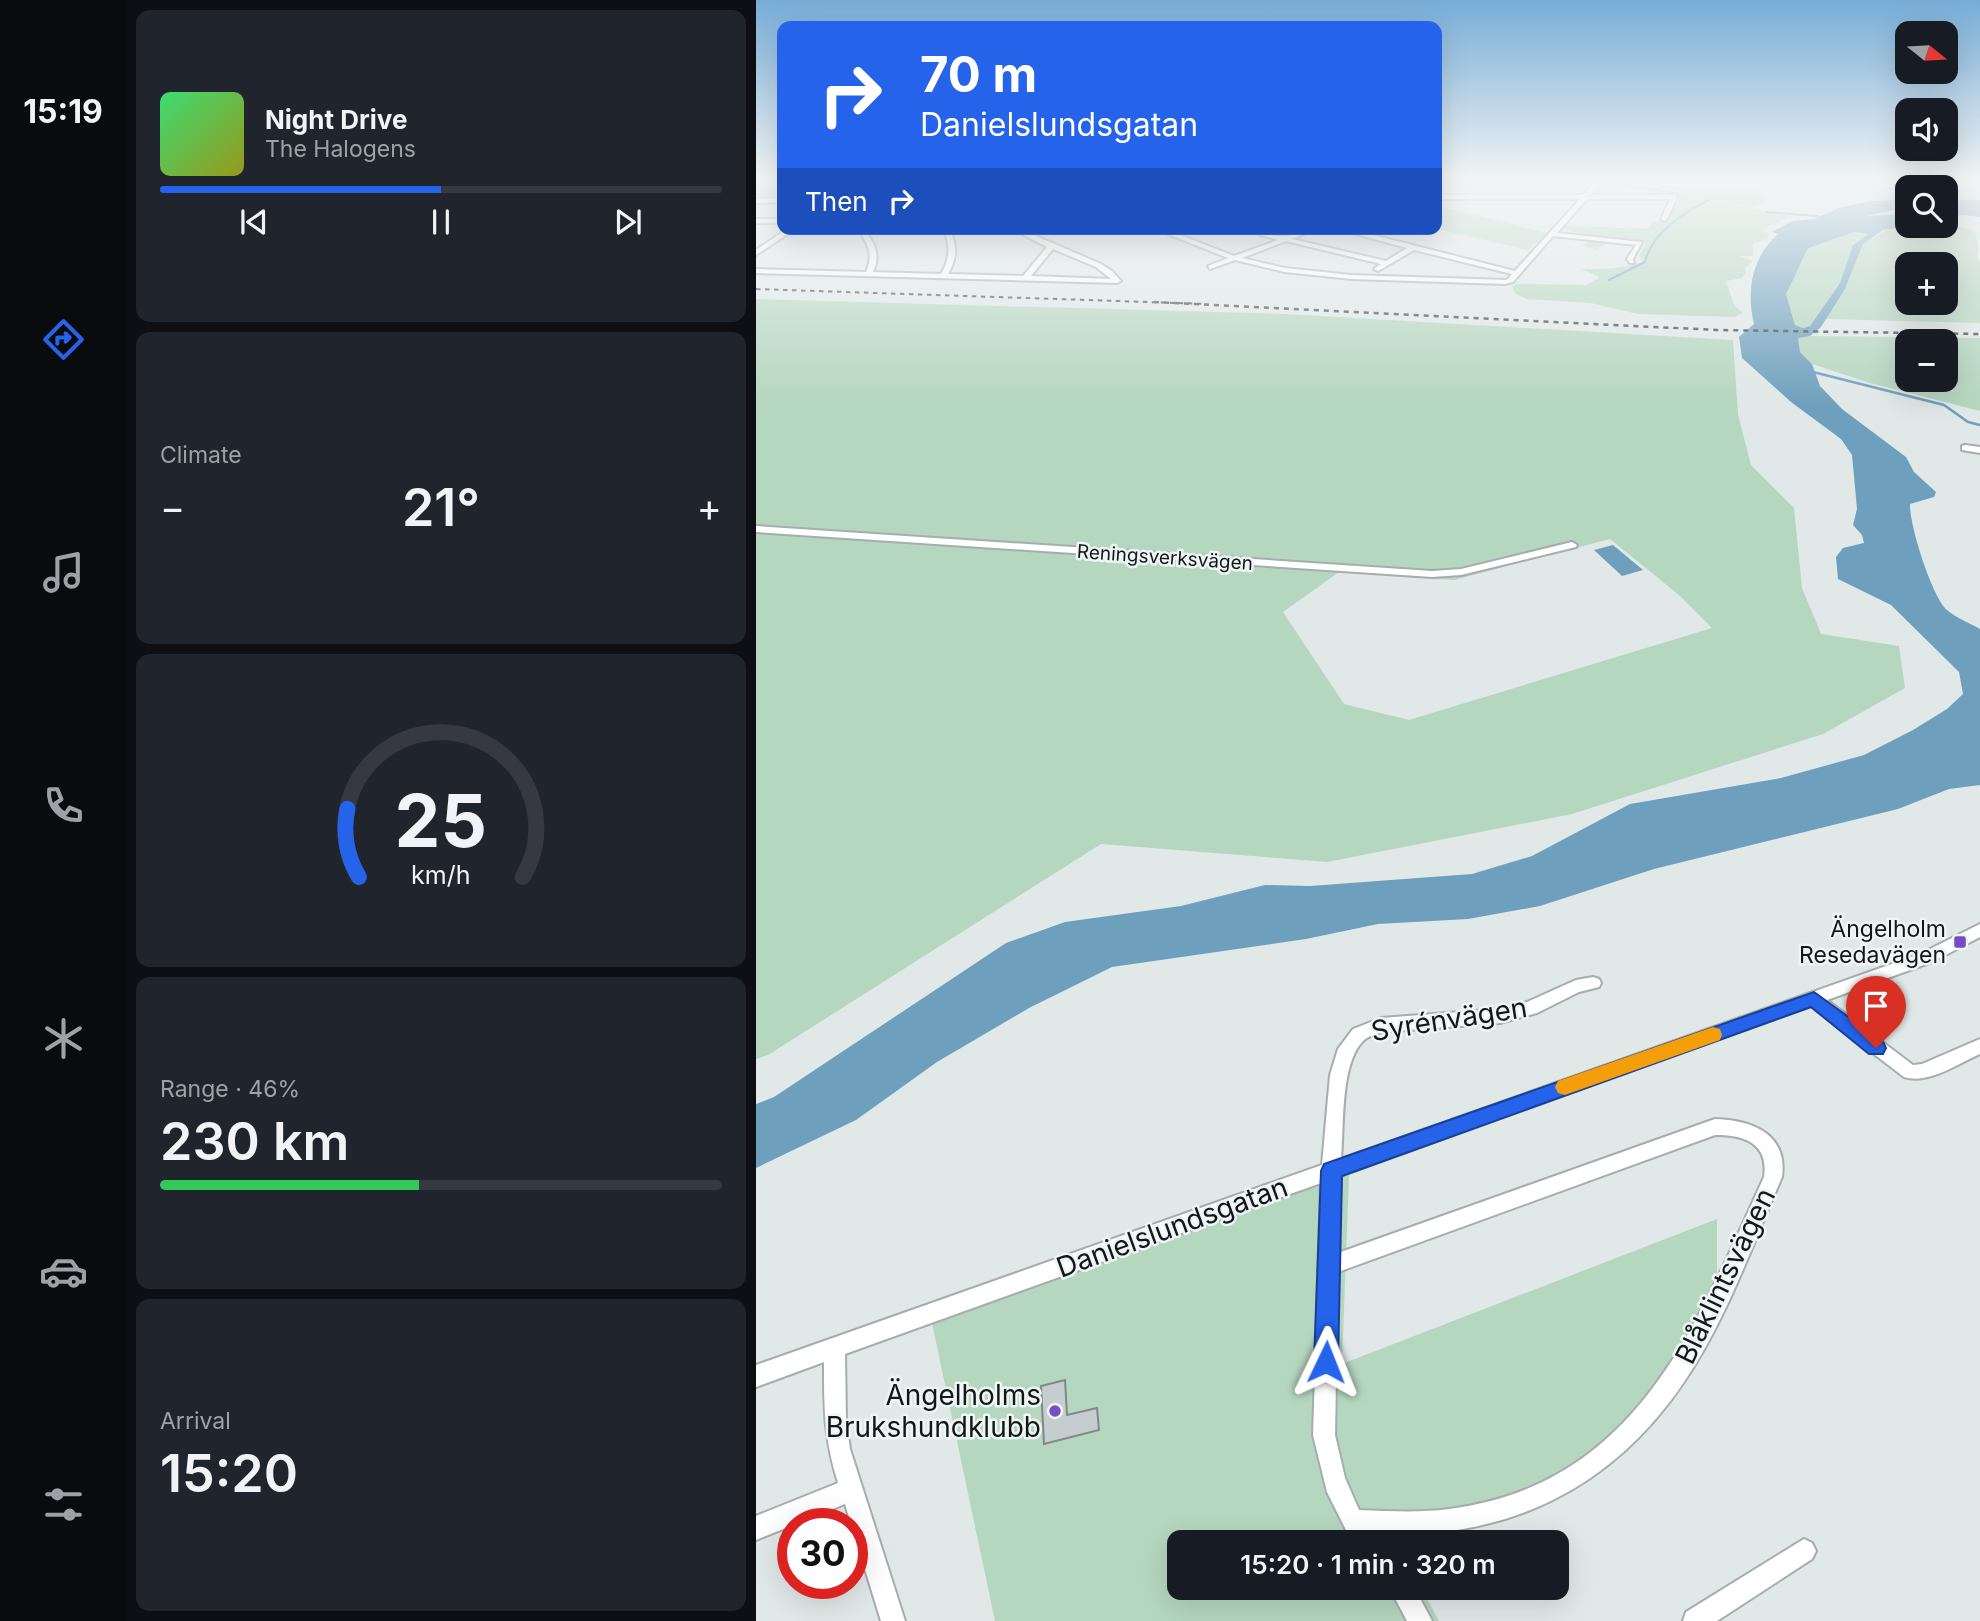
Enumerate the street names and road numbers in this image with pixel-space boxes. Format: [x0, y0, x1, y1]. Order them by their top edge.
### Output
street label: Reningsverksvägen [1076, 540, 1254, 575]
street label: Syrénvägen [1369, 990, 1529, 1048]
street label: Danielslundsgatan [1052, 1169, 1292, 1285]
street label: Blåklintsvägen [1668, 1183, 1782, 1369]

